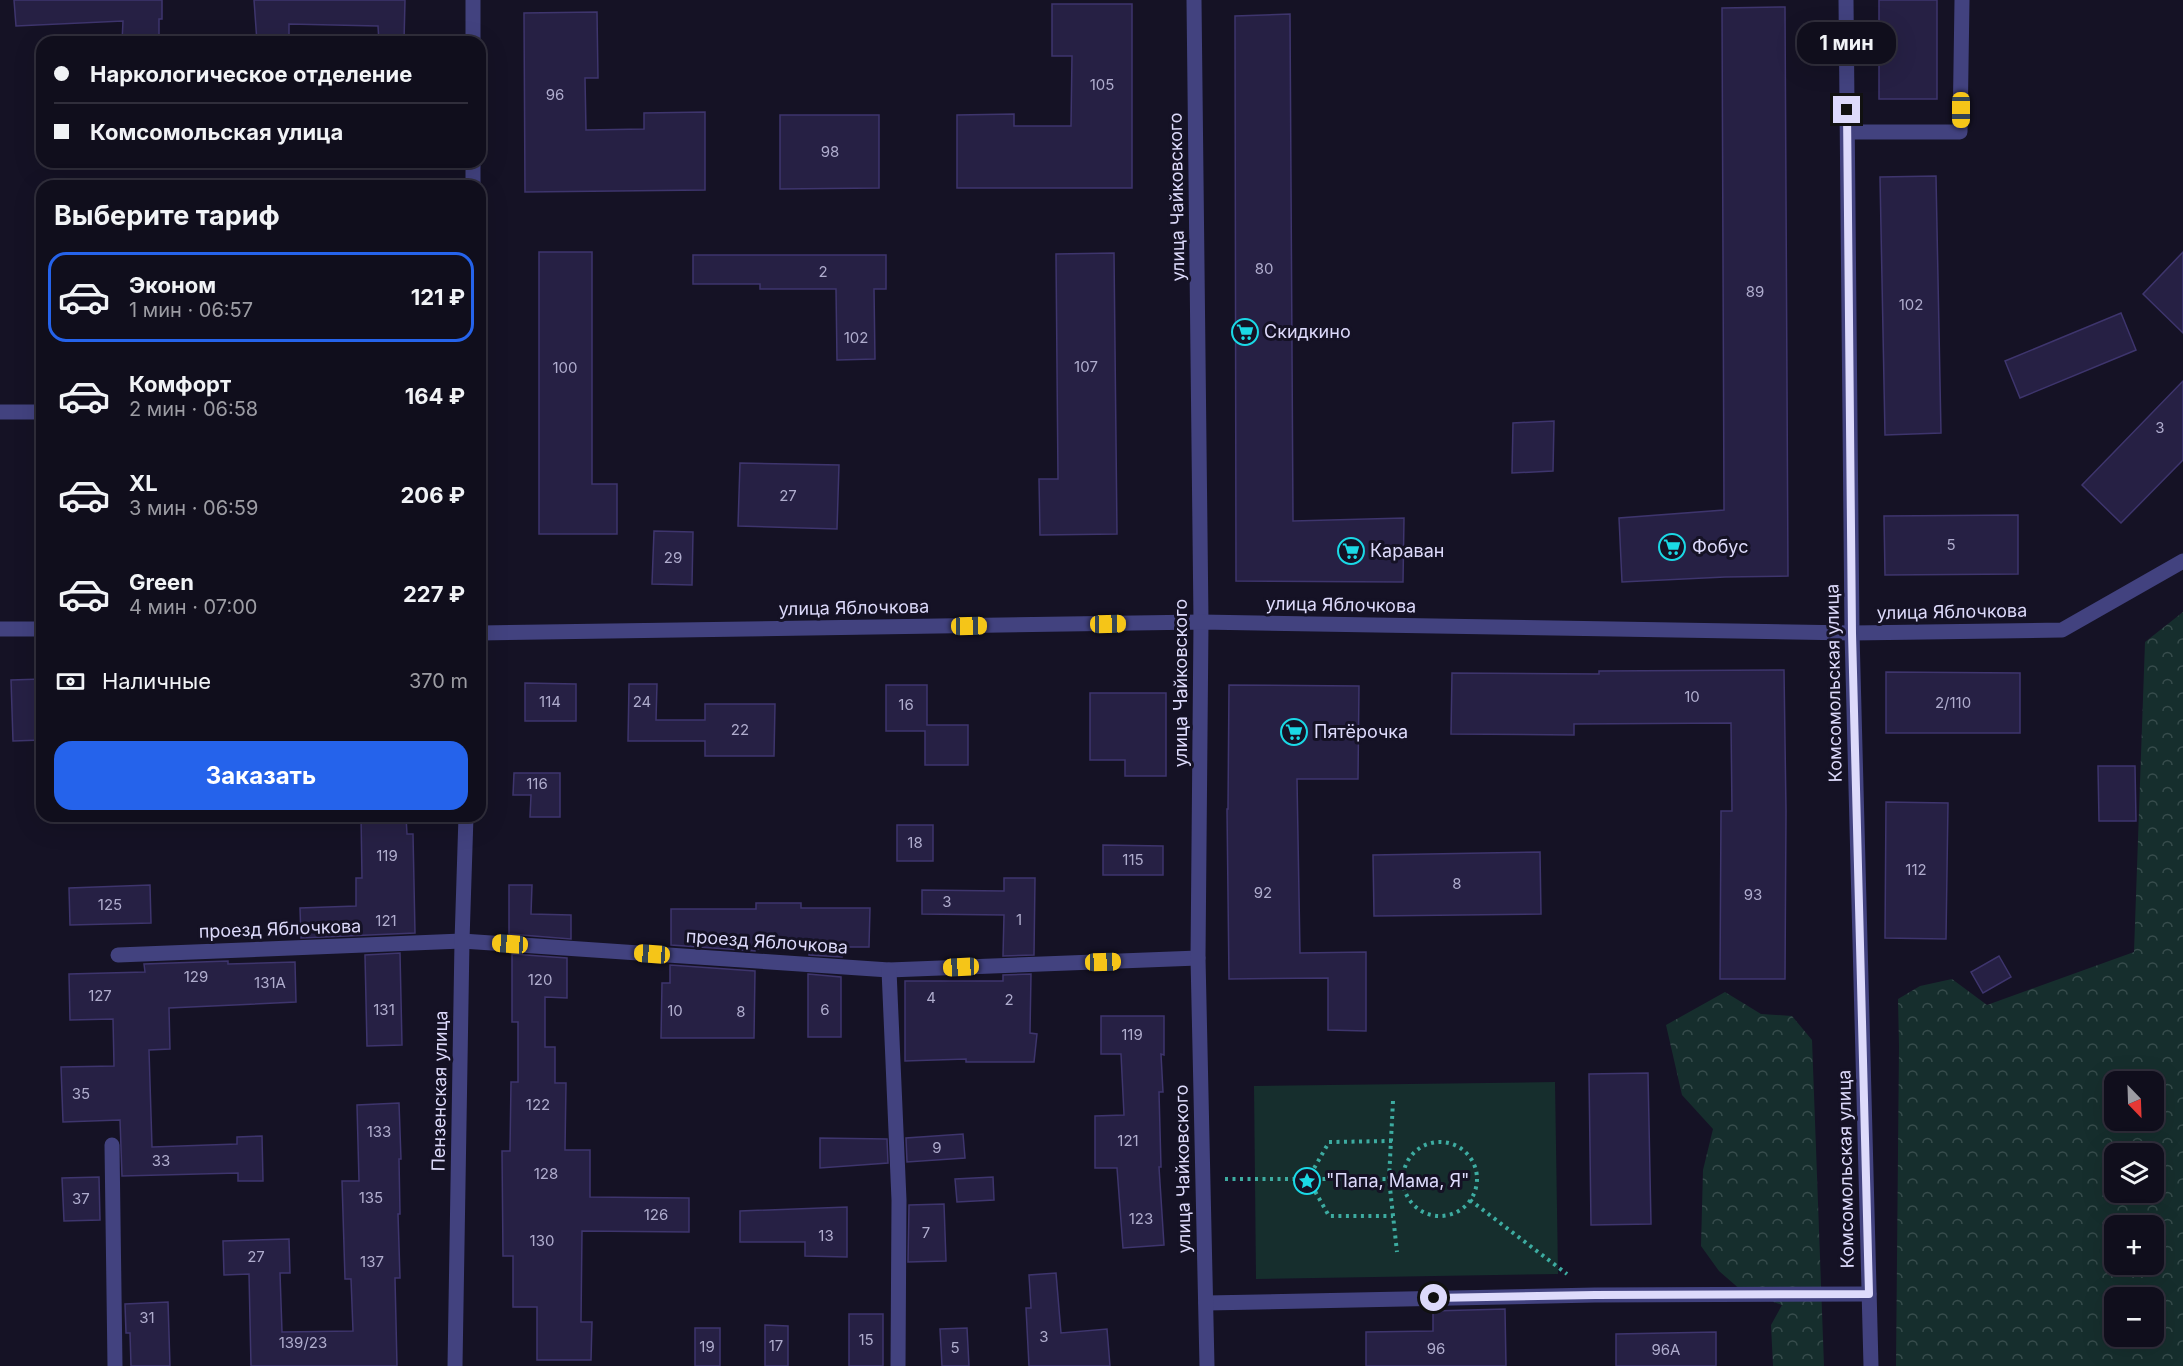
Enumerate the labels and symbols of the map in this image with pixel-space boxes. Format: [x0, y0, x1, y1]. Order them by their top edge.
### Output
callout: 1 мин [1798, 23, 1896, 65]
house number: 105 [1090, 75, 1114, 94]
house number: 96 [546, 85, 564, 104]
car [1952, 92, 1970, 128]
route end [1833, 96, 1860, 123]
street label: улица Чайковского [1165, 113, 1188, 282]
house number: 98 [821, 142, 839, 161]
house number: 80 [1255, 259, 1273, 278]
house number: 2 [818, 262, 828, 281]
house number: 89 [1746, 282, 1764, 301]
house number: 102 [1899, 295, 1923, 314]
supermarket icon: Скидкино [1230, 317, 1260, 347]
place label: Скидкино [1264, 321, 1351, 342]
house number: 102 [844, 328, 868, 347]
house number: 107 [1074, 357, 1098, 376]
house number: 100 [552, 358, 578, 377]
house number: 3 [2155, 418, 2165, 437]
house number: 27 [779, 486, 797, 505]
supermarket icon: Фобус [1657, 532, 1687, 562]
house number: 5 [1946, 535, 1956, 554]
supermarket icon: Караван [1336, 536, 1366, 566]
place label: Фобус [1692, 536, 1748, 557]
place label: Караван [1370, 540, 1444, 561]
house number: 29 [664, 548, 682, 567]
street label: Комсомольская улица [1821, 584, 1846, 782]
street label: улица Яблочкова [1266, 593, 1416, 616]
street label: улица Яблочкова [779, 596, 929, 619]
street label: улица Чайковского [1170, 599, 1191, 767]
street label: улица Яблочкова [1877, 600, 2027, 623]
car [1090, 615, 1126, 633]
car [951, 617, 987, 635]
house number: 10 [1684, 687, 1700, 706]
house number: 114 [539, 692, 561, 711]
house number: 24 [633, 692, 651, 711]
house number: 2/110 [1935, 693, 1971, 712]
house number: 16 [898, 695, 914, 714]
supermarket icon: Пятёрочка [1279, 717, 1309, 747]
house number: 22 [731, 720, 749, 739]
place label: Пятёрочка [1314, 721, 1408, 742]
house number: 116 [526, 774, 548, 793]
house number: 18 [907, 833, 923, 852]
house number: 119 [376, 846, 398, 865]
house number: 115 [1122, 850, 1144, 869]
house number: 112 [1905, 860, 1927, 879]
house number: 8 [1452, 874, 1462, 893]
house number: 92 [1254, 883, 1272, 902]
house number: 93 [1744, 885, 1762, 904]
house number: 3 [942, 892, 952, 911]
house number: 125 [98, 895, 122, 914]
house number: 1 [1016, 910, 1022, 929]
house number: 121 [375, 911, 397, 930]
street label: проезд Яблочкова [198, 915, 362, 942]
street label: проезд Яблочкова [685, 925, 849, 958]
car [491, 934, 529, 954]
car [633, 944, 671, 964]
car [1085, 952, 1121, 972]
car [943, 957, 979, 977]
house number: 129 [184, 967, 208, 986]
house number: 120 [528, 970, 552, 989]
house number: 131А [254, 973, 286, 992]
house number: 127 [88, 986, 112, 1005]
house number: 4 [926, 988, 936, 1007]
house number: 2 [1004, 990, 1014, 1009]
house number: 131 [373, 1000, 395, 1019]
house number: 6 [820, 1000, 830, 1019]
house number: 10 [667, 1001, 683, 1020]
house number: 8 [736, 1002, 746, 1021]
street label: Пензенская улица [428, 1010, 451, 1172]
house number: 119 [1121, 1025, 1143, 1044]
street label: Комсомольская улица [1833, 1070, 1858, 1268]
north arrow [2104, 1071, 2164, 1131]
house number: 35 [72, 1084, 90, 1103]
street label: улица Чайковского [1171, 1085, 1194, 1254]
house number: 122 [526, 1095, 550, 1114]
house number: 133 [367, 1122, 391, 1141]
house number: 121 [1117, 1131, 1139, 1150]
house number: 9 [932, 1138, 942, 1157]
house number: 33 [152, 1151, 170, 1170]
house number: 128 [534, 1164, 558, 1183]
place icon: "Папа, Мама, Я" [1292, 1166, 1322, 1196]
place label: "Папа, Мама, Я" [1326, 1170, 1469, 1191]
house number: 135 [359, 1188, 383, 1207]
house number: 37 [72, 1189, 90, 1208]
house number: 126 [644, 1205, 668, 1224]
house number: 123 [1129, 1209, 1153, 1228]
house number: 7 [922, 1223, 930, 1242]
house number: 13 [818, 1226, 834, 1245]
house number: 130 [530, 1231, 554, 1250]
house number: 27 [247, 1247, 265, 1266]
house number: 137 [360, 1252, 384, 1271]
route start [1420, 1284, 1447, 1311]
house number: 31 [139, 1308, 155, 1327]
house number: 3 [1039, 1327, 1049, 1346]
house number: 15 [858, 1330, 874, 1349]
house number: 139/23 [279, 1333, 327, 1352]
house number: 17 [769, 1336, 783, 1355]
house number: 19 [699, 1337, 715, 1356]
house number: 5 [950, 1338, 960, 1357]
house number: 96 [1427, 1339, 1445, 1358]
house number: 96А [1652, 1340, 1680, 1359]

